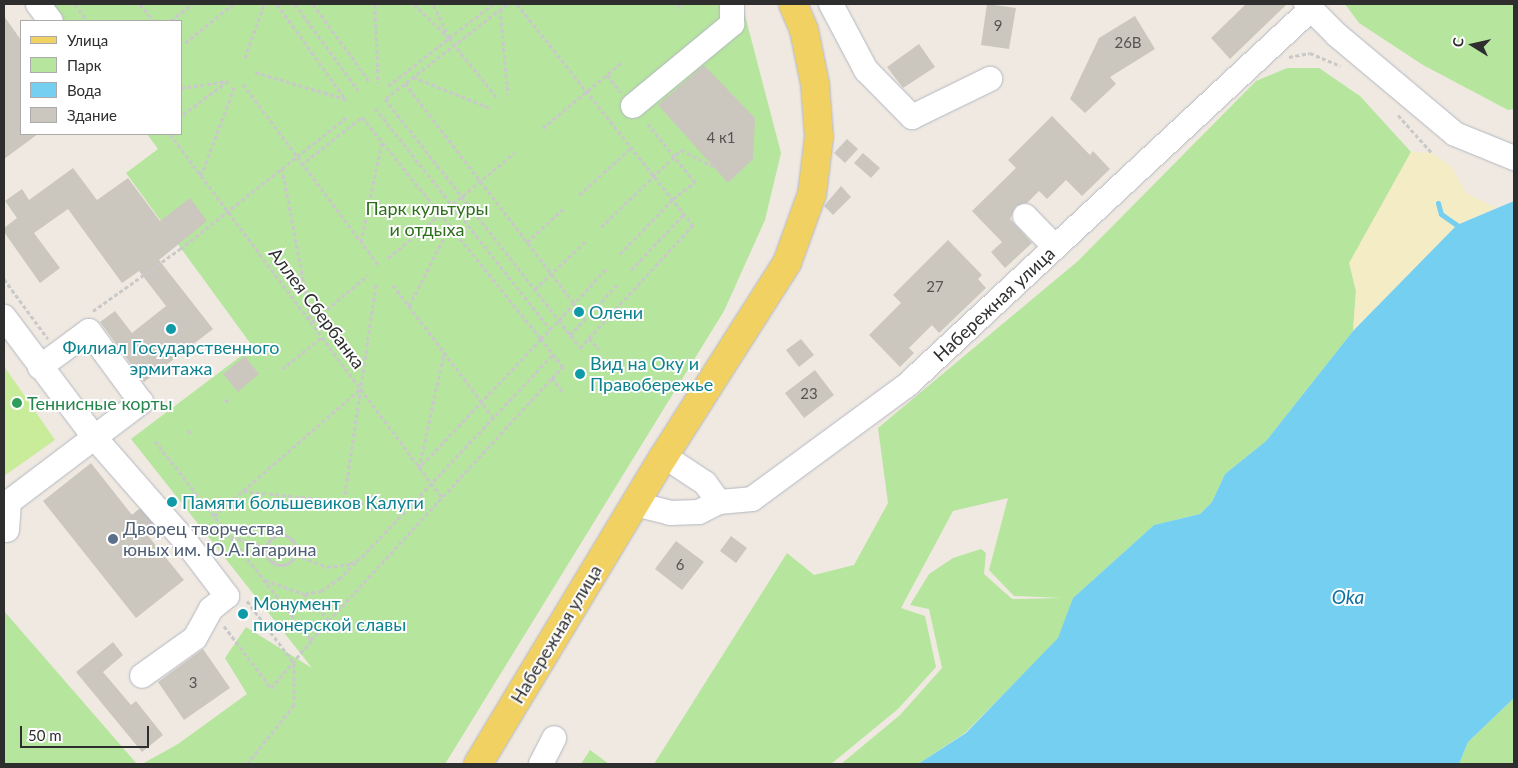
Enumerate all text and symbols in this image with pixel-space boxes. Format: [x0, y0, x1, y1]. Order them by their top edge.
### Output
house number: 9 [994, 17, 1002, 35]
legend [20, 20, 182, 135]
north arrow [1448, 20, 1498, 70]
text: Улица [67, 31, 108, 49]
house number: 26В [1114, 34, 1142, 52]
text: С [1449, 36, 1467, 48]
text: Парк [67, 56, 101, 74]
text: Вода [67, 81, 102, 99]
text: Здание [67, 106, 117, 124]
house number: 4 к1 [706, 129, 736, 147]
park label: Парк культуры и отдыха [365, 198, 489, 240]
street label: Набережная улица [929, 242, 1059, 366]
street label: Аллея Сбербанка [264, 243, 370, 373]
house number: 27 [926, 278, 944, 296]
place label: Олени [589, 301, 643, 323]
marker: Олени [573, 306, 585, 318]
marker: Филиал Государственного эрмитажа [165, 323, 177, 335]
place label: Филиал Государственного эрмитажа [62, 337, 280, 379]
place label: Вид на Оку и Правобережье [590, 353, 713, 396]
marker: Вид на Оку и Правобережье [574, 368, 586, 380]
house number: 23 [800, 385, 818, 403]
place label: Теннисные корты [27, 392, 172, 414]
marker: Теннисные корты [11, 397, 23, 409]
place label: Памяти большевиков Калуги [182, 491, 424, 513]
marker: Памяти большевиков Калуги [166, 496, 178, 508]
place label: Дворец творчества юных им. Ю.А.Гагарина [123, 518, 316, 560]
marker: Дворец творчества юных им. Ю.А.Гагарина [107, 533, 119, 545]
house number: 6 [676, 556, 684, 574]
street label: Набережная улица [506, 561, 606, 707]
water label: Oka [1332, 586, 1364, 608]
place label: Монумент пионерской славы [253, 593, 406, 636]
marker: Монумент пионерской славы [237, 608, 249, 620]
house number: 3 [189, 674, 197, 692]
scale bar [22, 716, 151, 748]
text: 50 m [28, 726, 62, 744]

